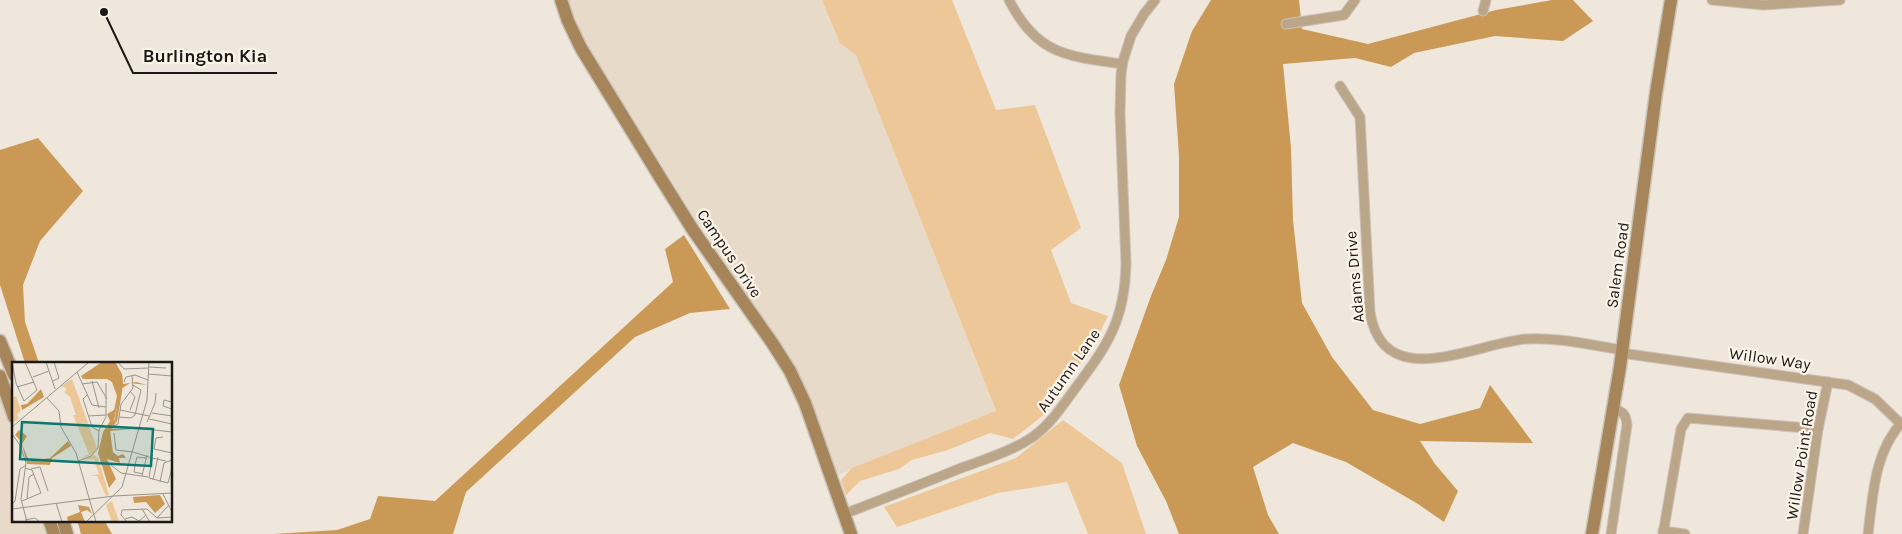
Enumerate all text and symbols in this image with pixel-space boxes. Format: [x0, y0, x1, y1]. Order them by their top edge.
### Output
callout: Burlington Kia [133, 40, 277, 73]
text: Burlington Kia [143, 45, 267, 67]
street label: Campus Drive [693, 206, 766, 301]
street label: Salem Road [1602, 221, 1633, 309]
street label: Adams Drive [1341, 230, 1368, 324]
street label: Autumn Lane [1033, 325, 1104, 416]
street label: Willow Way [1728, 343, 1813, 374]
inset map [12, 362, 172, 522]
street label: Willow Point Road [1782, 389, 1821, 521]

